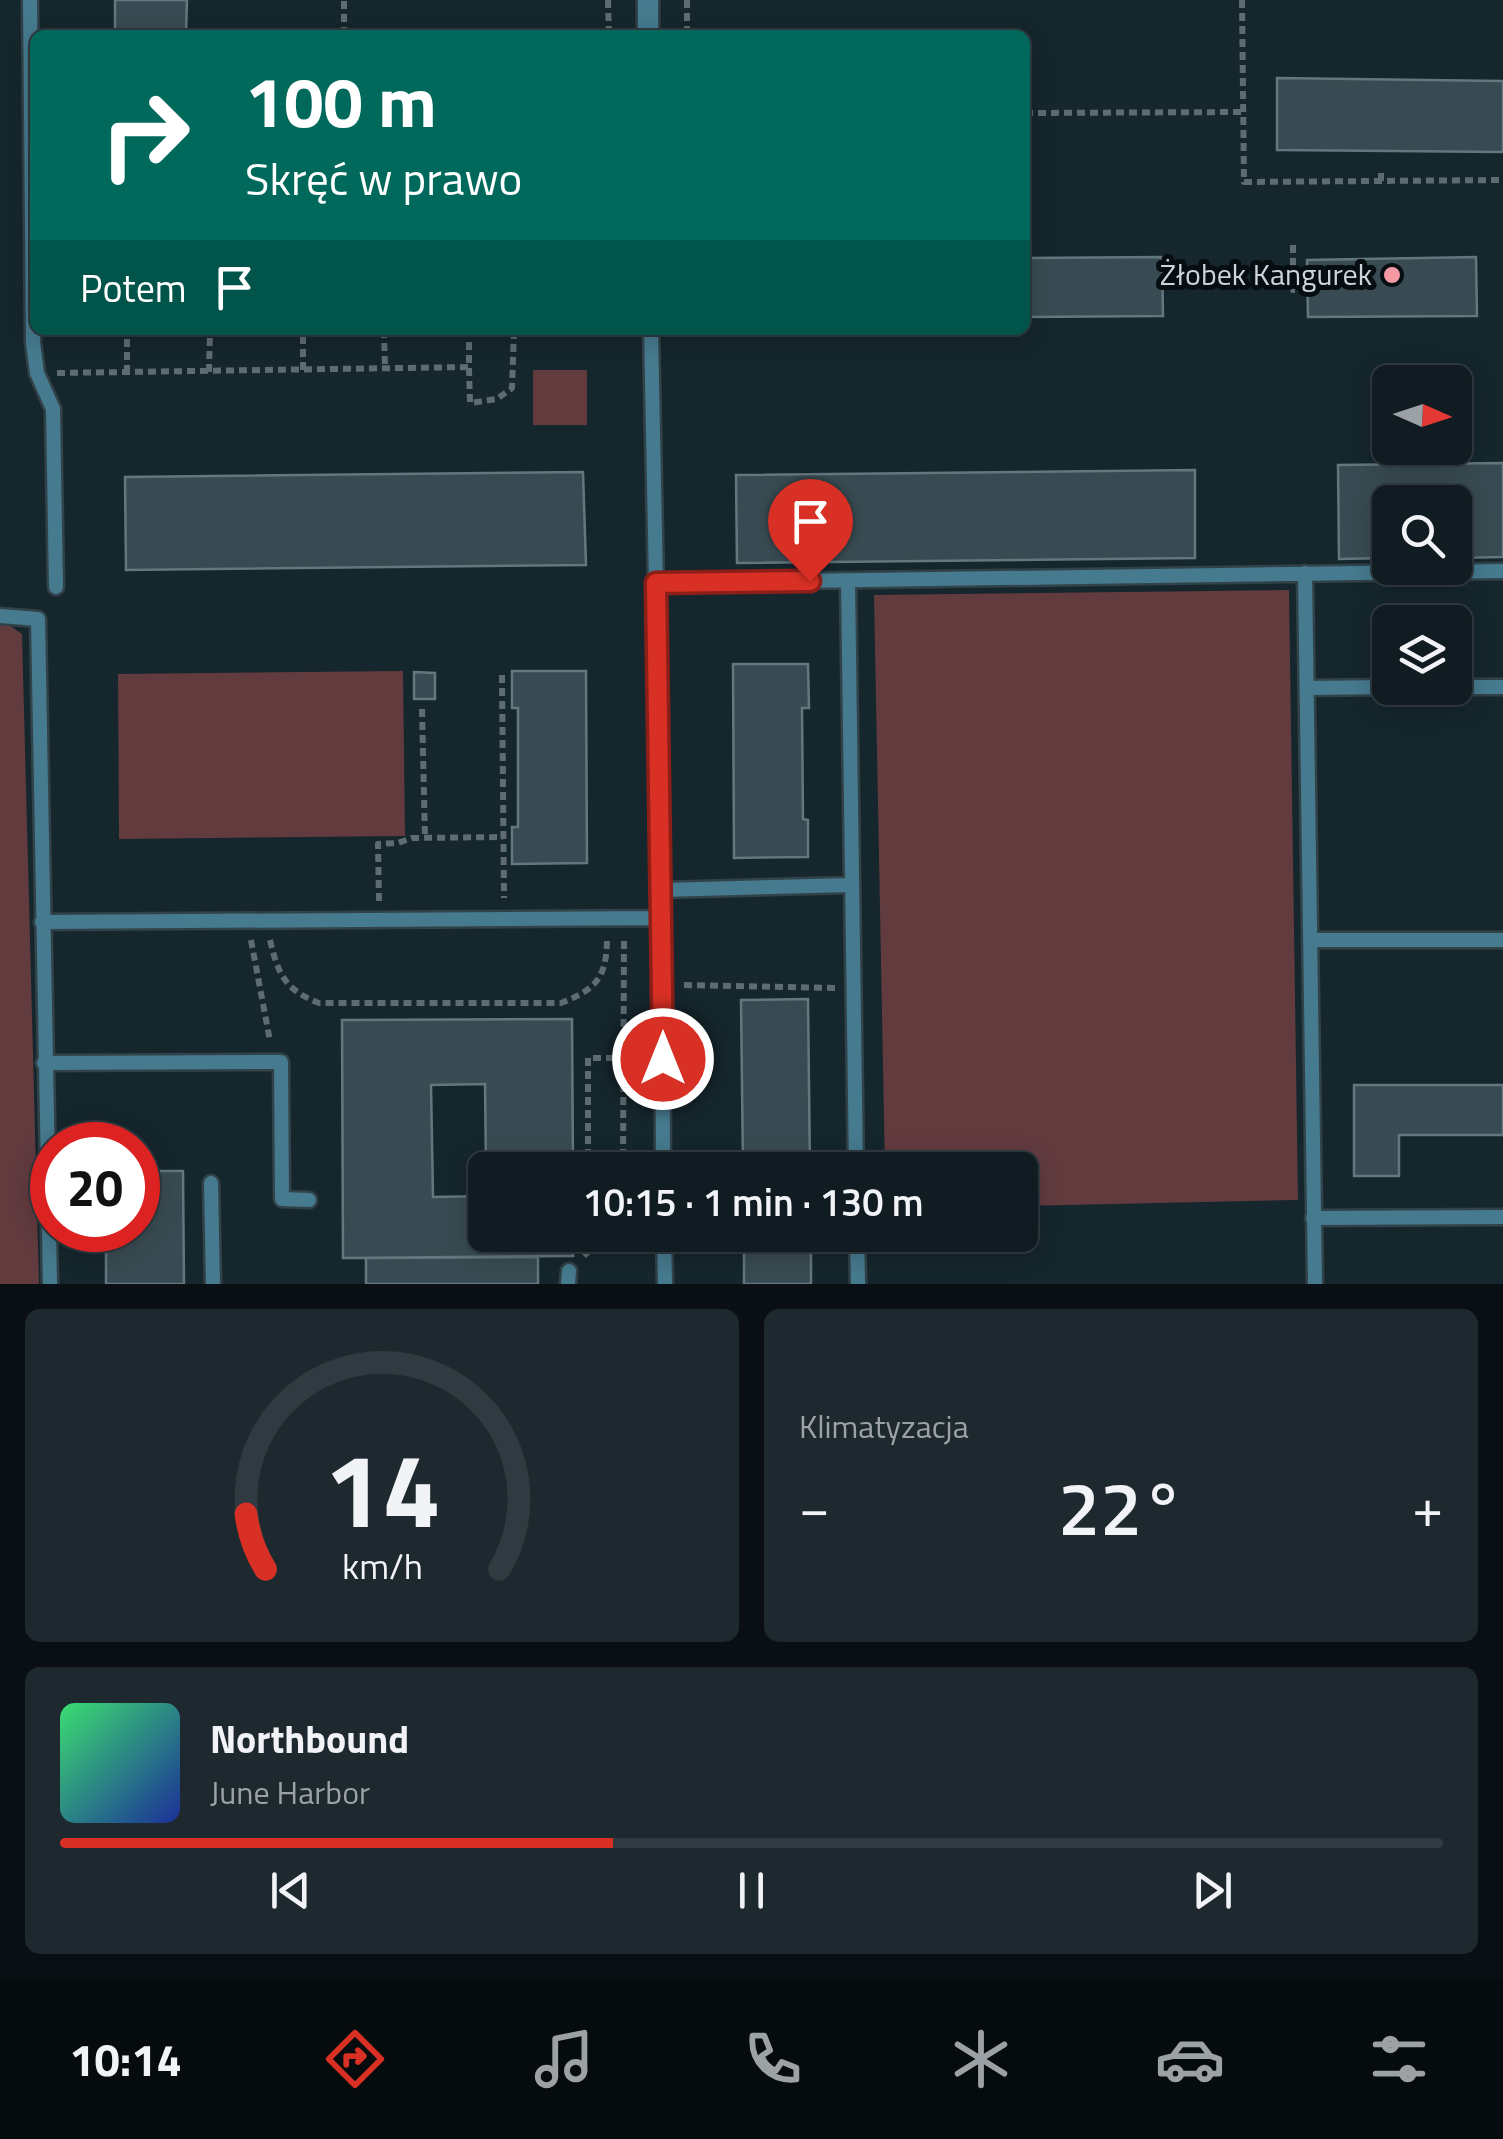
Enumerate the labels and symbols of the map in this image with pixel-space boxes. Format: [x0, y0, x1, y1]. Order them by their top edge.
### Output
place label: Żłobek Kangurek [1160, 251, 1372, 297]
marker: Żłobek Kangurek [1381, 264, 1403, 286]
north arrow [1372, 365, 1472, 465]
pin [768, 479, 853, 582]
position arrow [611, 1007, 715, 1111]
speed limit sign: 20 [30, 1122, 160, 1252]

